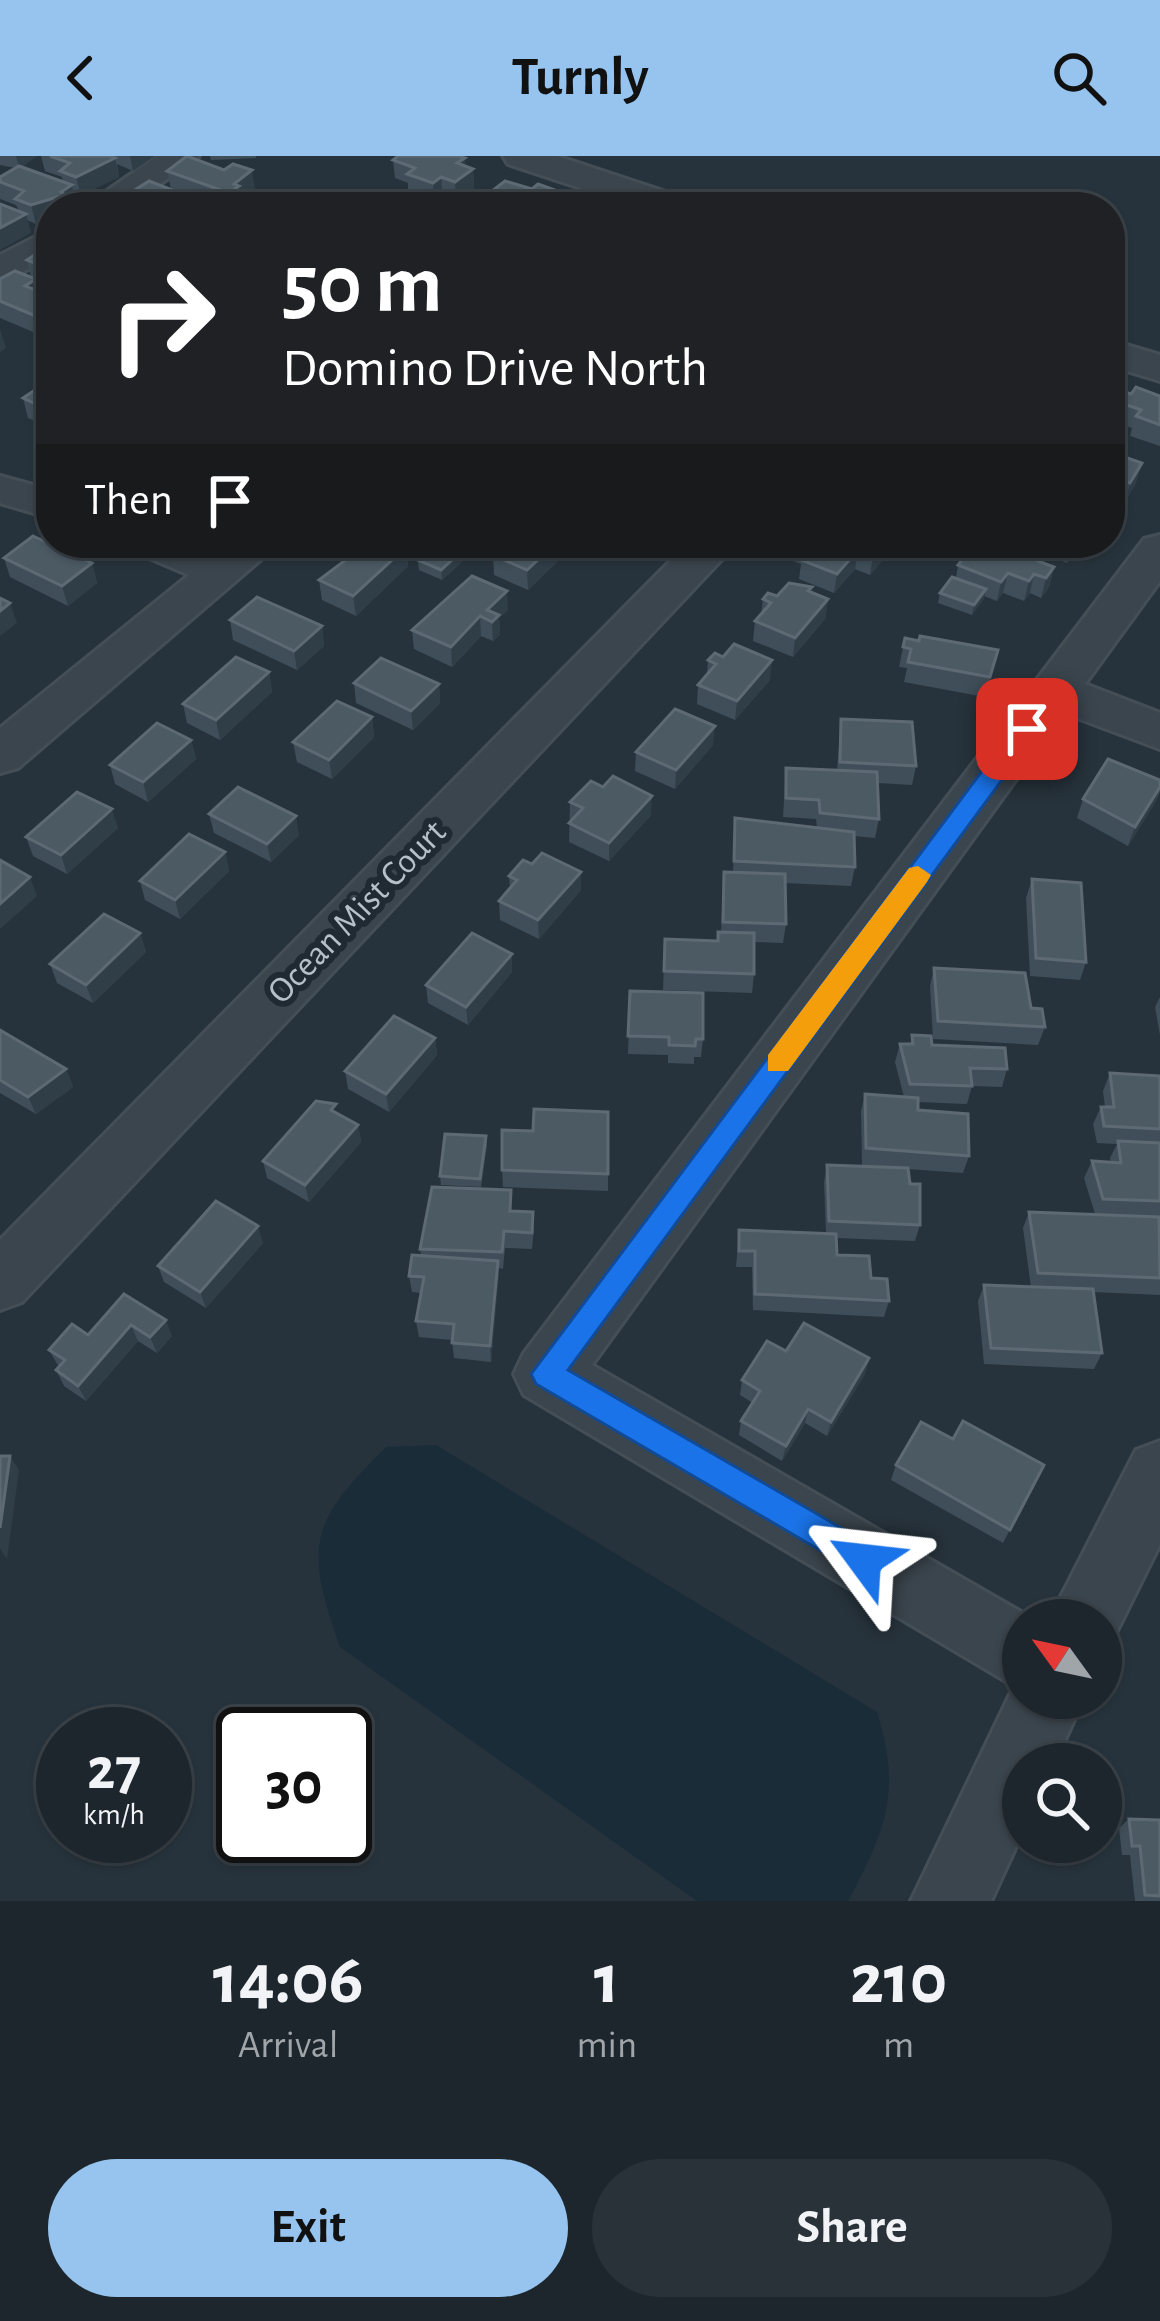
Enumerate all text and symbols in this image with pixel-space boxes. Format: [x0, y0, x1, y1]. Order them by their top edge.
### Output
icon: back [48, 45, 114, 111]
icon: search [1046, 45, 1112, 111]
text: Turnly [511, 51, 649, 105]
icon: right [84, 240, 240, 396]
text: 50 m [282, 244, 443, 328]
text: Domino Drive North [282, 342, 708, 396]
icon: arrive [197, 468, 263, 534]
text: Then [84, 478, 173, 523]
pin [976, 678, 1078, 780]
icon: arrive [994, 696, 1060, 762]
street label: Ocean Mist Court [261, 813, 453, 1010]
position arrow [801, 1497, 927, 1623]
north arrow [1002, 1599, 1122, 1719]
map controls [1002, 1599, 1122, 1863]
speed limit sign: 30 [216, 1707, 372, 1863]
text: 27 [87, 1740, 141, 1800]
button: search [1002, 1743, 1122, 1863]
text: km/h [83, 1800, 145, 1830]
text: 14:06 [213, 1944, 364, 2016]
text: 1 [594, 1944, 620, 2016]
text: 210 [850, 1944, 947, 2016]
text: Arrival [238, 2026, 338, 2065]
text: min [576, 2026, 637, 2065]
text: m [883, 2026, 914, 2065]
button: Exit [48, 2159, 568, 2297]
button: Share [592, 2159, 1112, 2297]

